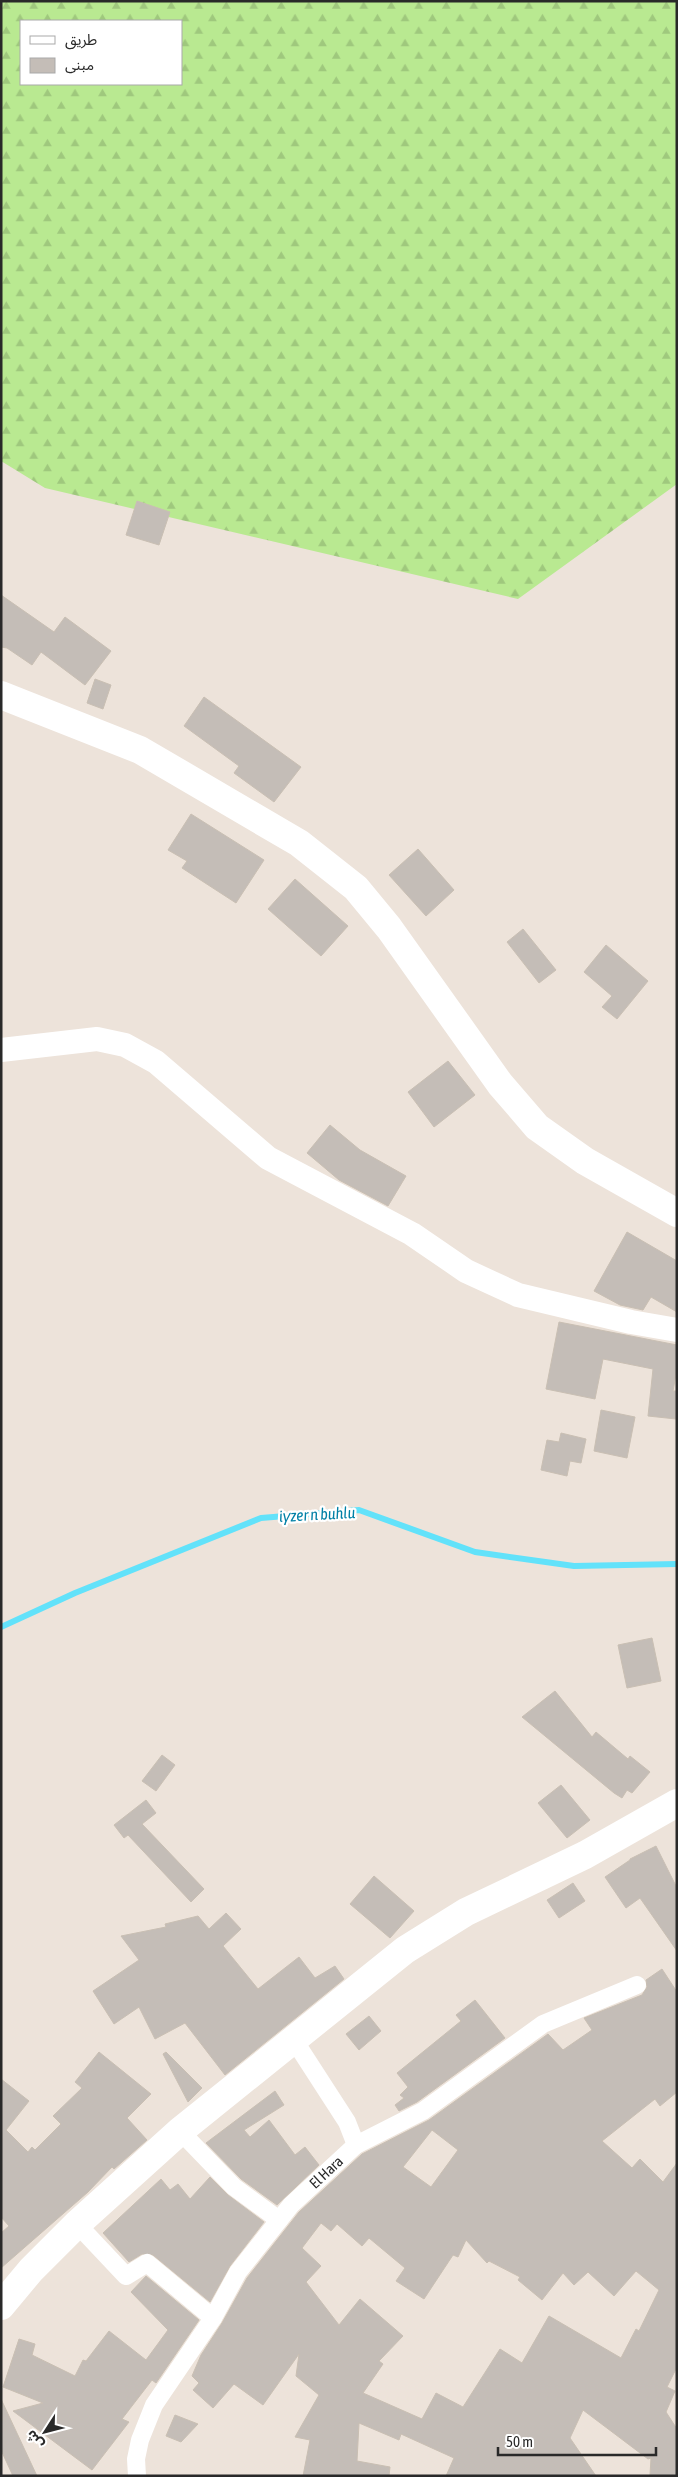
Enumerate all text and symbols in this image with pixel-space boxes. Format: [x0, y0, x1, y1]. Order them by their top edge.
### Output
legend [20, 20, 182, 85]
text: طريق [65, 31, 97, 50]
text: مبنى [65, 56, 94, 74]
water label: iγzer n buhlu [278, 1503, 356, 1525]
street label: El Hara [306, 2153, 346, 2192]
north arrow [20, 2407, 70, 2457]
scale bar [498, 2424, 656, 2456]
text: ش [22, 2427, 47, 2452]
text: 50 m [506, 2433, 533, 2450]

